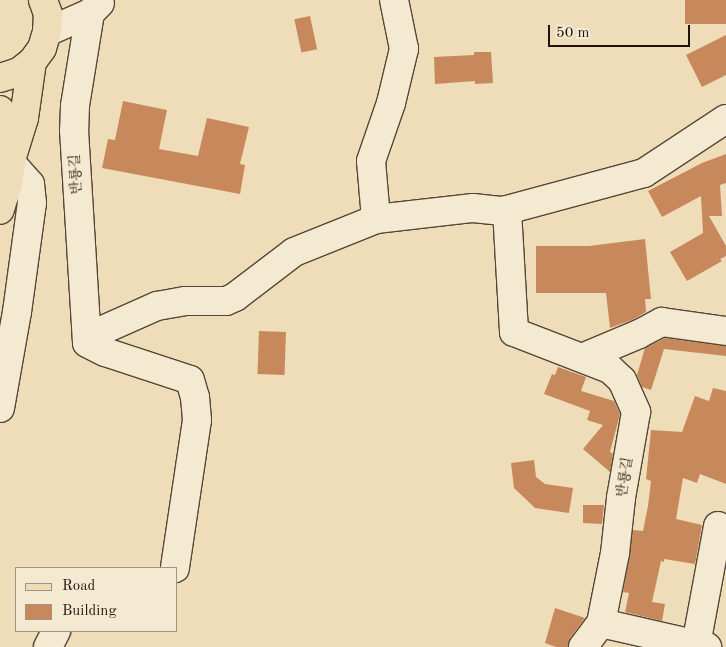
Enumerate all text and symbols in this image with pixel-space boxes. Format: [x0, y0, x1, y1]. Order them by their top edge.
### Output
scale bar [551, 15, 694, 47]
text: 50 m [556, 26, 590, 41]
street label: 반룡길 [67, 153, 85, 195]
street label: 반룡길 [614, 456, 636, 498]
legend [15, 567, 178, 632]
text: Road [62, 579, 95, 594]
text: Building [62, 604, 117, 619]

